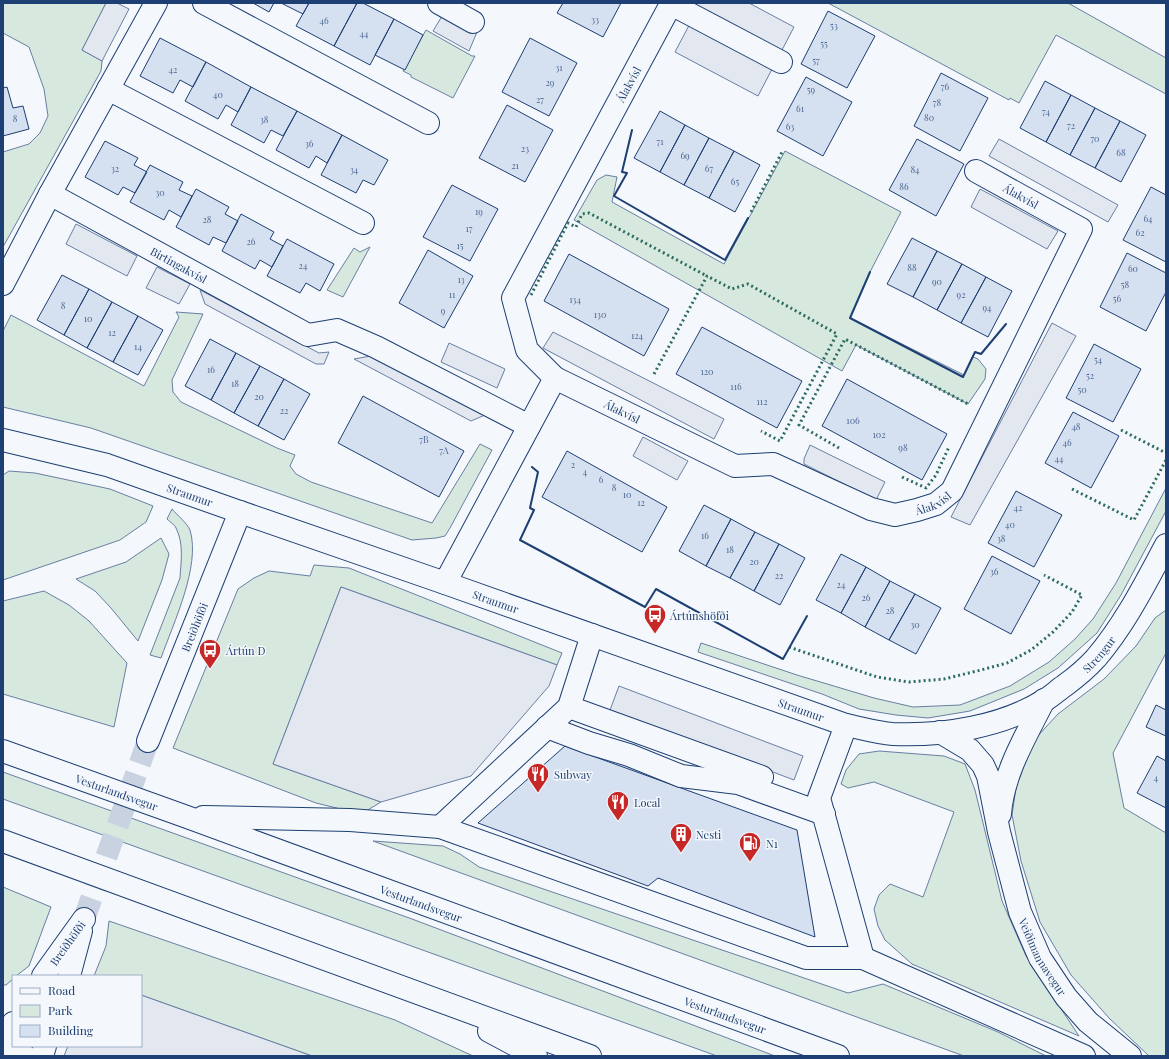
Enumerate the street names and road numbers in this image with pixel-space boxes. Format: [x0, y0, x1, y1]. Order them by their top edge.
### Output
street label: Álakvísl [612, 64, 644, 105]
street label: Álakvísl [1000, 180, 1041, 212]
street label: Birtingakvísl [148, 243, 210, 286]
street label: Álakvísl [601, 395, 643, 426]
street label: Straumur [165, 479, 215, 509]
street label: Álakvísl [912, 488, 954, 518]
street label: Straumur [471, 586, 521, 616]
street label: Breiðhöfði [177, 600, 210, 654]
street label: Strengur [1079, 633, 1118, 676]
street label: Straumur [776, 694, 826, 724]
street label: Vesturlandsvegur [73, 770, 160, 814]
street label: Vesturlandsvegur [377, 881, 464, 925]
street label: Veiðimannavegur [1016, 915, 1070, 998]
street label: Breiðhöfði [46, 917, 88, 968]
street label: Vesturlandsvegur [681, 992, 769, 1037]

